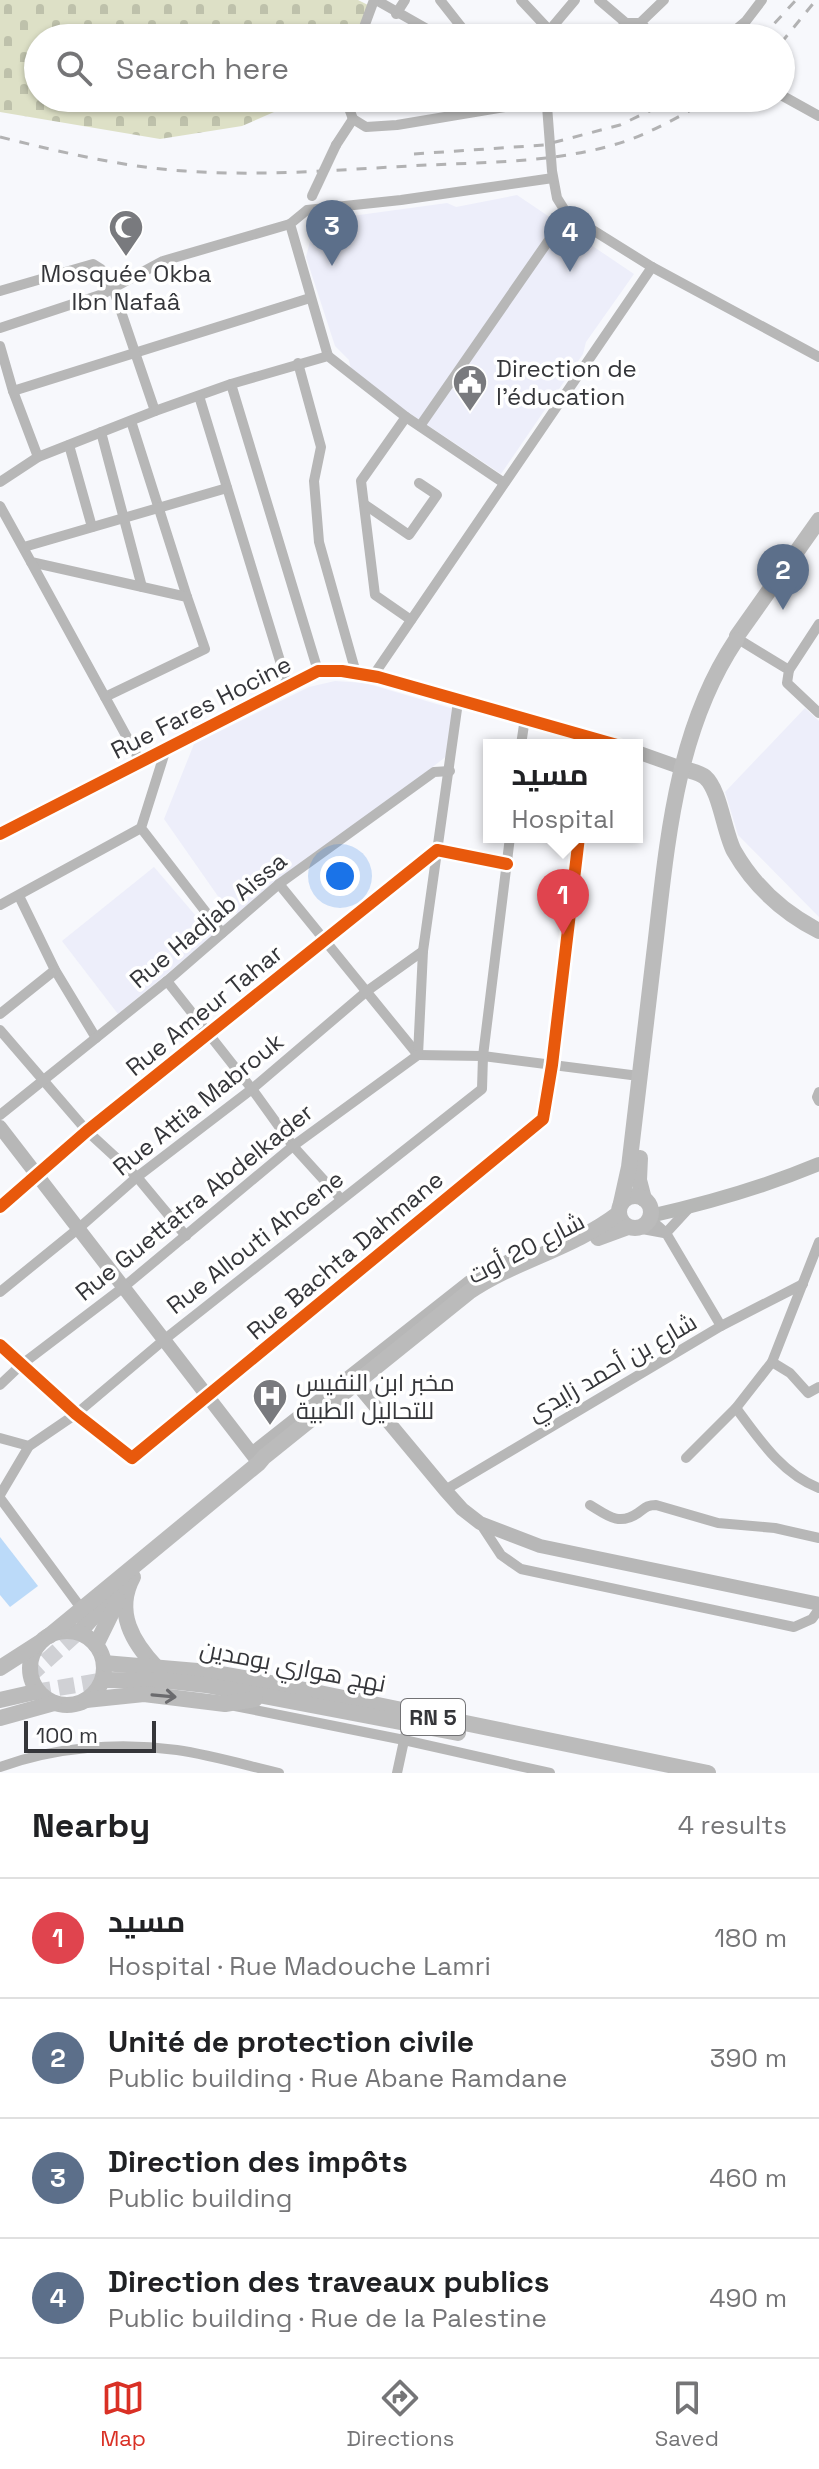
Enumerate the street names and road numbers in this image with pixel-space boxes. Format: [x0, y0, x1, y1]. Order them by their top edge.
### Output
street label: Rue Fares Hocine [106, 648, 296, 766]
street label: Rue Hadjab Aissa [123, 845, 293, 995]
street label: Rue Ameur Tahar [119, 937, 289, 1083]
street label: Rue Attia Mabrouk [106, 1026, 290, 1182]
street label: Rue Guettatra Abdelkader [69, 1096, 319, 1308]
street label: Rue Allouti Ahcene [160, 1163, 350, 1321]
street label: Rue Bachta Dahmane [240, 1164, 450, 1346]
street label: شارع 20 أوت [462, 1205, 590, 1292]
street label: شارع بن أحمد زايدي [522, 1306, 704, 1431]
street label: نهج هواري بومدين [197, 1633, 389, 1702]
road number: RN 5 [401, 1699, 465, 1735]

